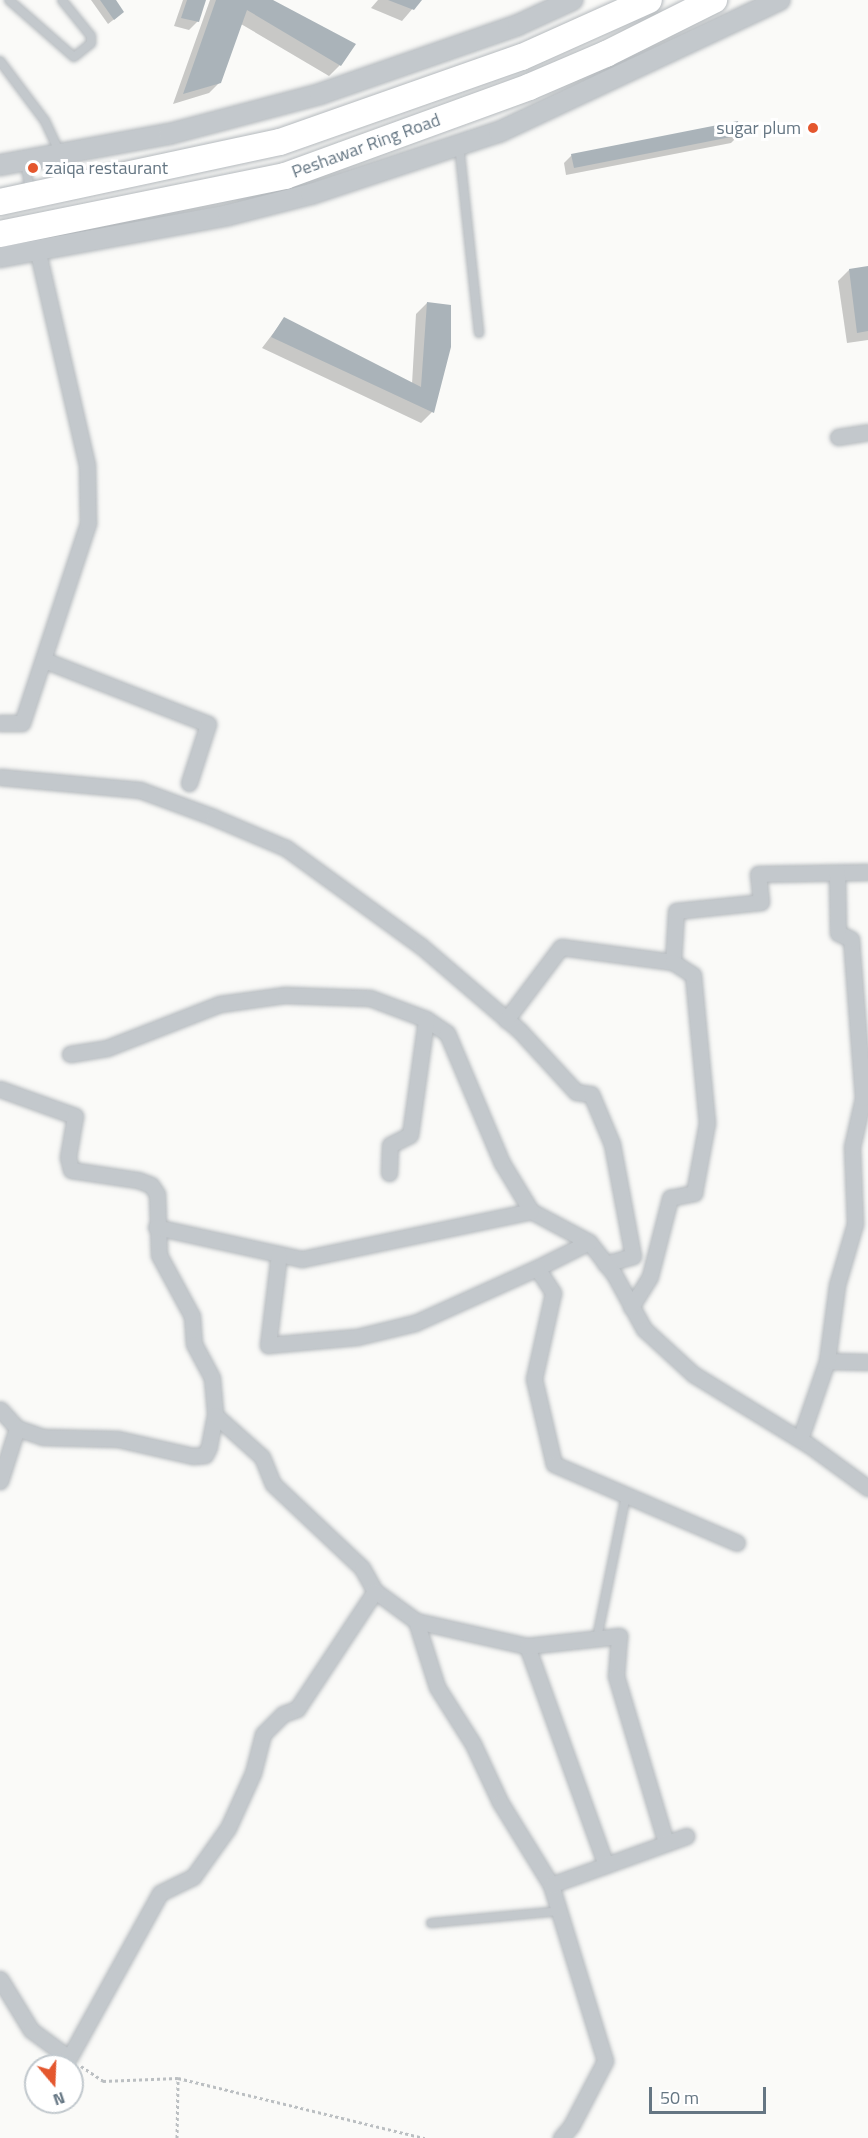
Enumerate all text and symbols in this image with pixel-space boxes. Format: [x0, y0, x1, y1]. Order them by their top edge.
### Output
street label: Peshawar Ring Road [289, 109, 443, 183]
place label: sugar plum [716, 117, 801, 139]
marker: sugar plum [806, 121, 820, 135]
place label: zaiqa restaurant [45, 157, 168, 179]
marker: zaiqa restaurant [26, 161, 40, 175]
north arrow [24, 2054, 84, 2114]
scale bar [652, 2075, 769, 2113]
text: 50 m [660, 2084, 699, 2111]
text: N [50, 2086, 68, 2112]

